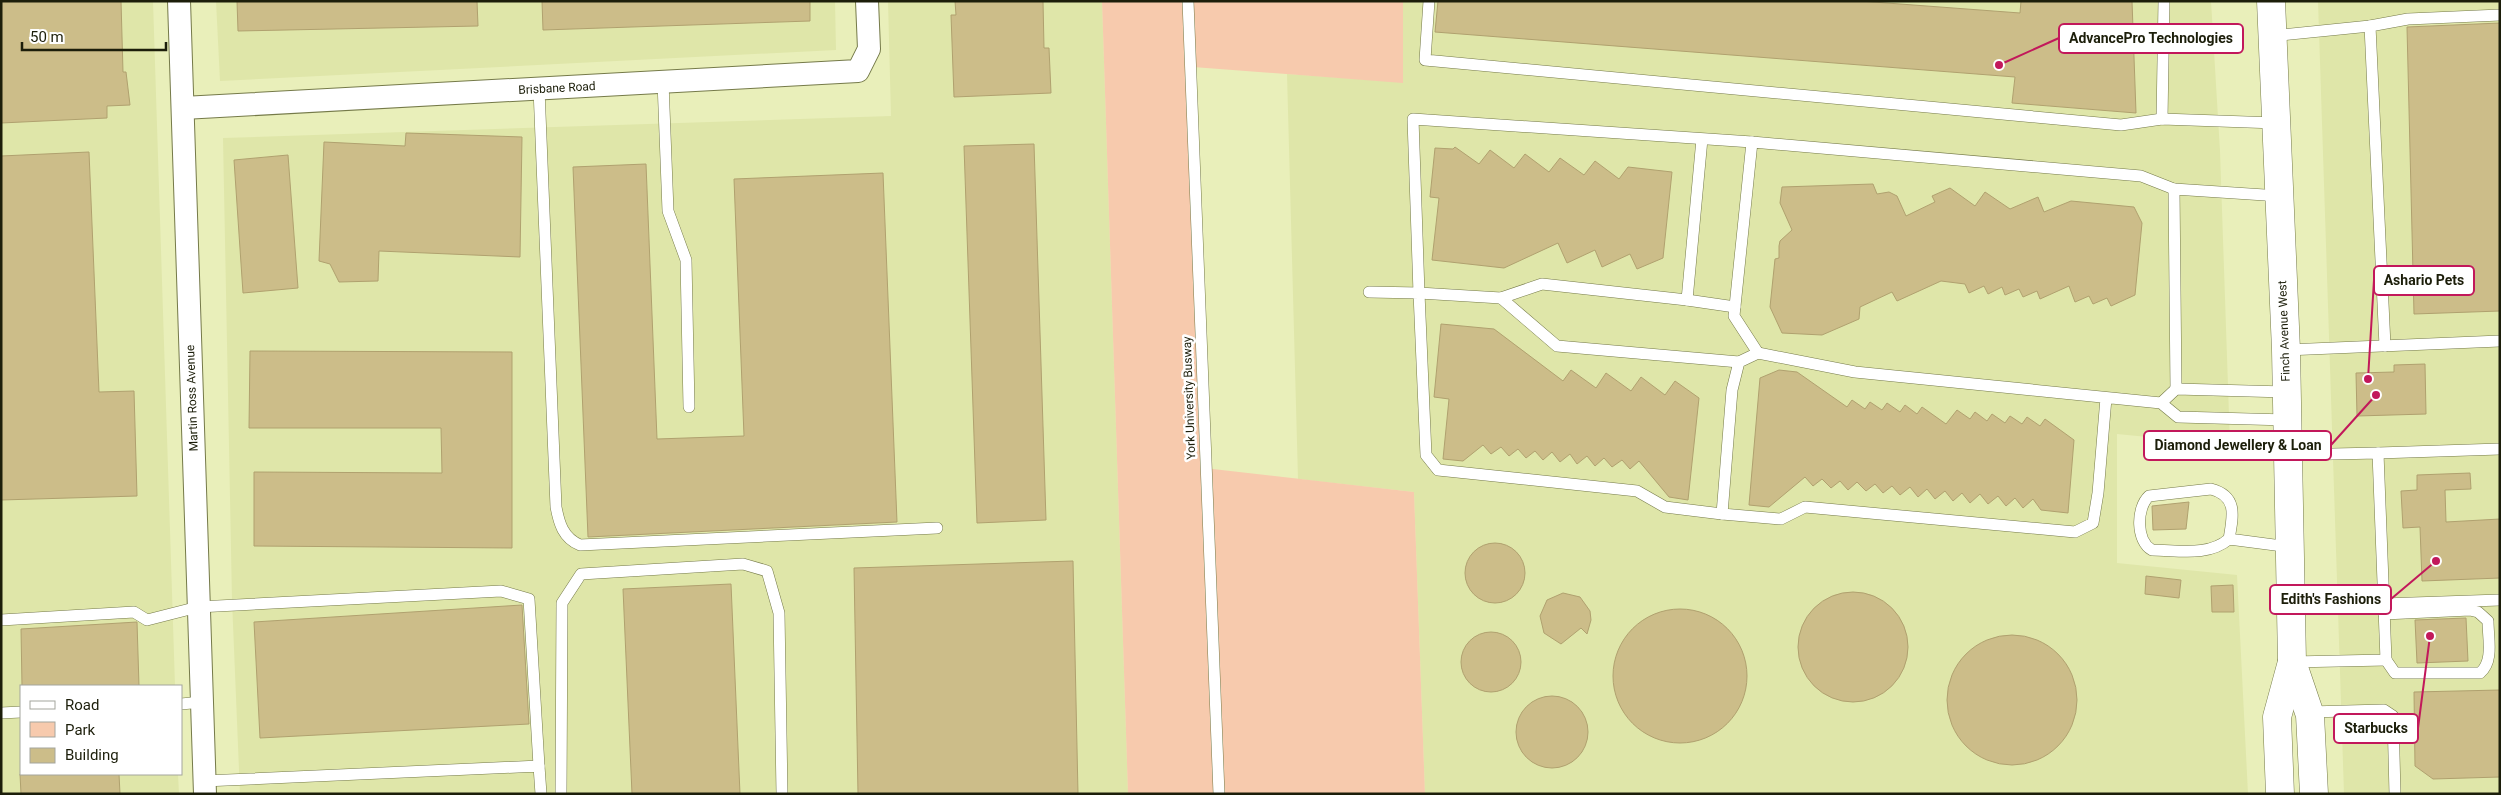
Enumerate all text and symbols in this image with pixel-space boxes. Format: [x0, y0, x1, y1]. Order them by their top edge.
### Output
scale bar [22, 20, 166, 52]
callout: AdvancePro Technologies [2059, 24, 2243, 53]
text: 50 m [30, 28, 64, 46]
text: AdvancePro Technologies [2069, 30, 2233, 46]
street label: Brisbane Road [518, 79, 596, 97]
callout: Ashario Pets [2374, 266, 2474, 295]
text: Ashario Pets [2384, 272, 2464, 288]
street label: Finch Avenue West [2275, 280, 2293, 382]
street label: York University Busway [1180, 336, 1198, 460]
street label: Martin Ross Avenue [183, 344, 201, 452]
callout: Diamond Jewellery & Loan [2144, 431, 2331, 460]
text: Diamond Jewellery & Loan [2154, 437, 2322, 453]
callout: Edith's Fashions [2270, 585, 2391, 614]
text: Edith's Fashions [2281, 591, 2381, 607]
legend [20, 685, 182, 775]
text: Road [65, 696, 99, 714]
callout: Starbucks [2334, 714, 2418, 743]
text: Starbucks [2344, 720, 2408, 736]
text: Park [65, 721, 96, 739]
text: Building [65, 746, 119, 764]

